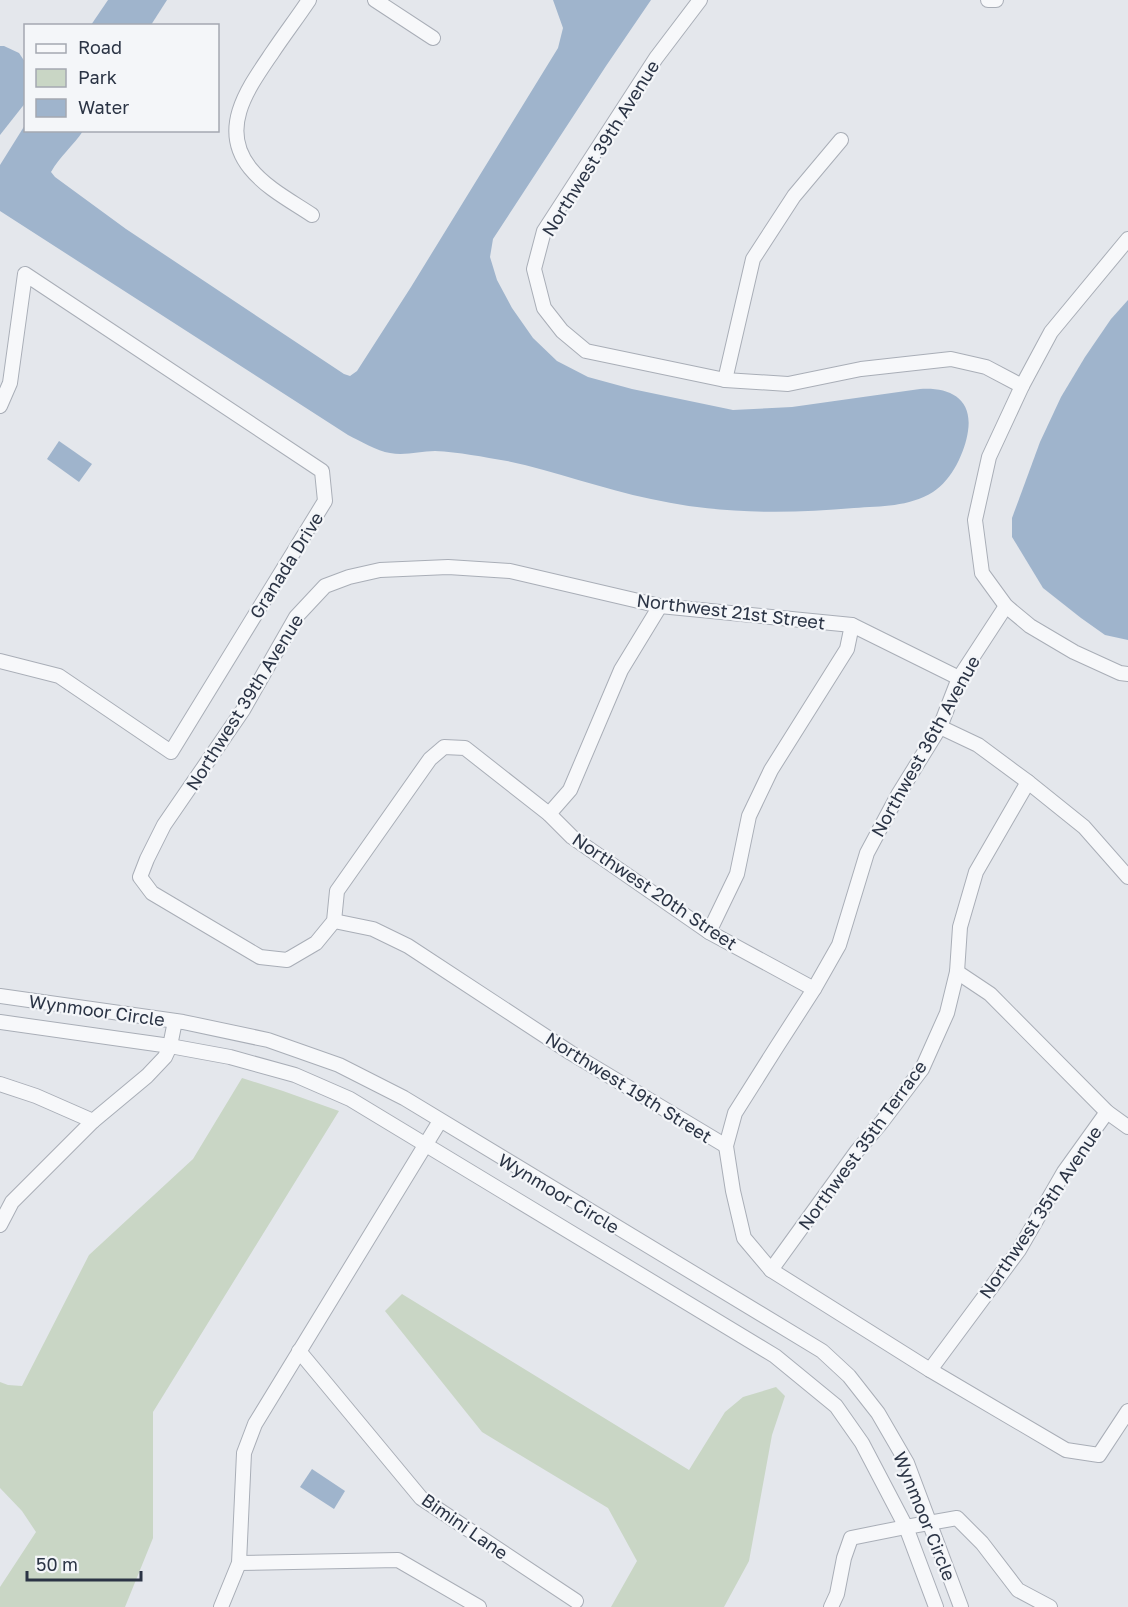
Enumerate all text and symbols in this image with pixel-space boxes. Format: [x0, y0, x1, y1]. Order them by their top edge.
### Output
legend [24, 24, 219, 132]
text: Road [78, 36, 122, 58]
street label: Northwest 39th Avenue [537, 56, 663, 240]
text: Park [78, 66, 117, 88]
text: Water [78, 96, 129, 118]
street label: Granada Drive [245, 508, 327, 622]
street label: Northwest 21st Street [635, 589, 827, 633]
street label: Northwest 39th Avenue [181, 610, 307, 794]
street label: Northwest 36th Avenue [866, 652, 984, 840]
street label: Northwest 20th Street [569, 828, 741, 954]
street label: Wynmoor Circle [28, 990, 166, 1030]
street label: Northwest 19th Street [542, 1027, 716, 1147]
street label: Northwest 35th Terrace [793, 1056, 931, 1234]
street label: Northwest 35th Avenue [974, 1122, 1106, 1302]
street label: Wynmoor Circle [495, 1148, 623, 1238]
street label: Wynmoor Circle [889, 1448, 961, 1584]
street label: Bimini Lane [418, 1488, 512, 1564]
scale bar [27, 1544, 141, 1582]
text: 50 m [36, 1553, 78, 1575]

